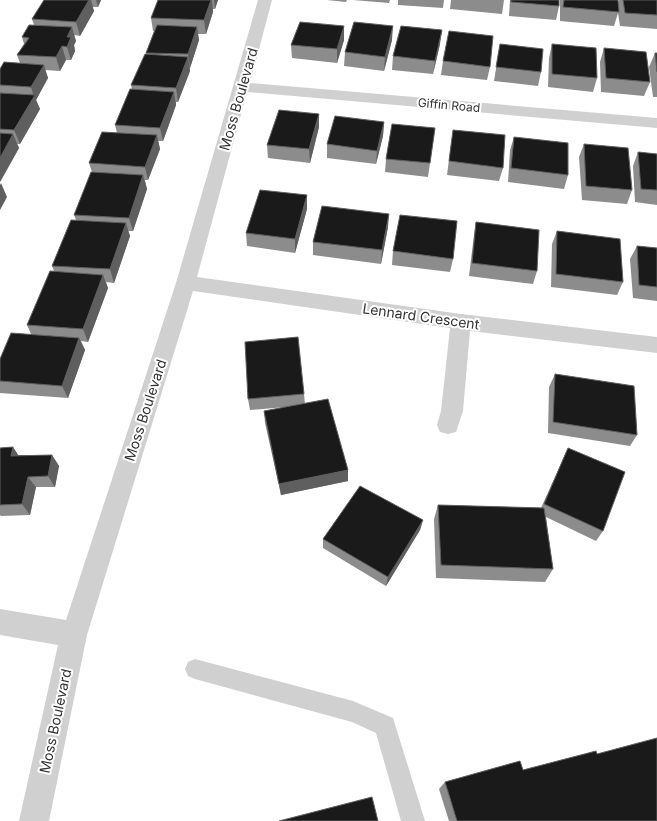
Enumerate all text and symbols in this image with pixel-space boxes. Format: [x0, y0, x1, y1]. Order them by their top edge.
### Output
street label: Moss Boulevard [215, 46, 261, 152]
street label: Giffin Road [417, 95, 481, 115]
street label: Lennard Crescent [361, 299, 481, 333]
street label: Moss Boulevard [121, 357, 169, 463]
street label: Moss Boulevard [36, 667, 74, 775]

